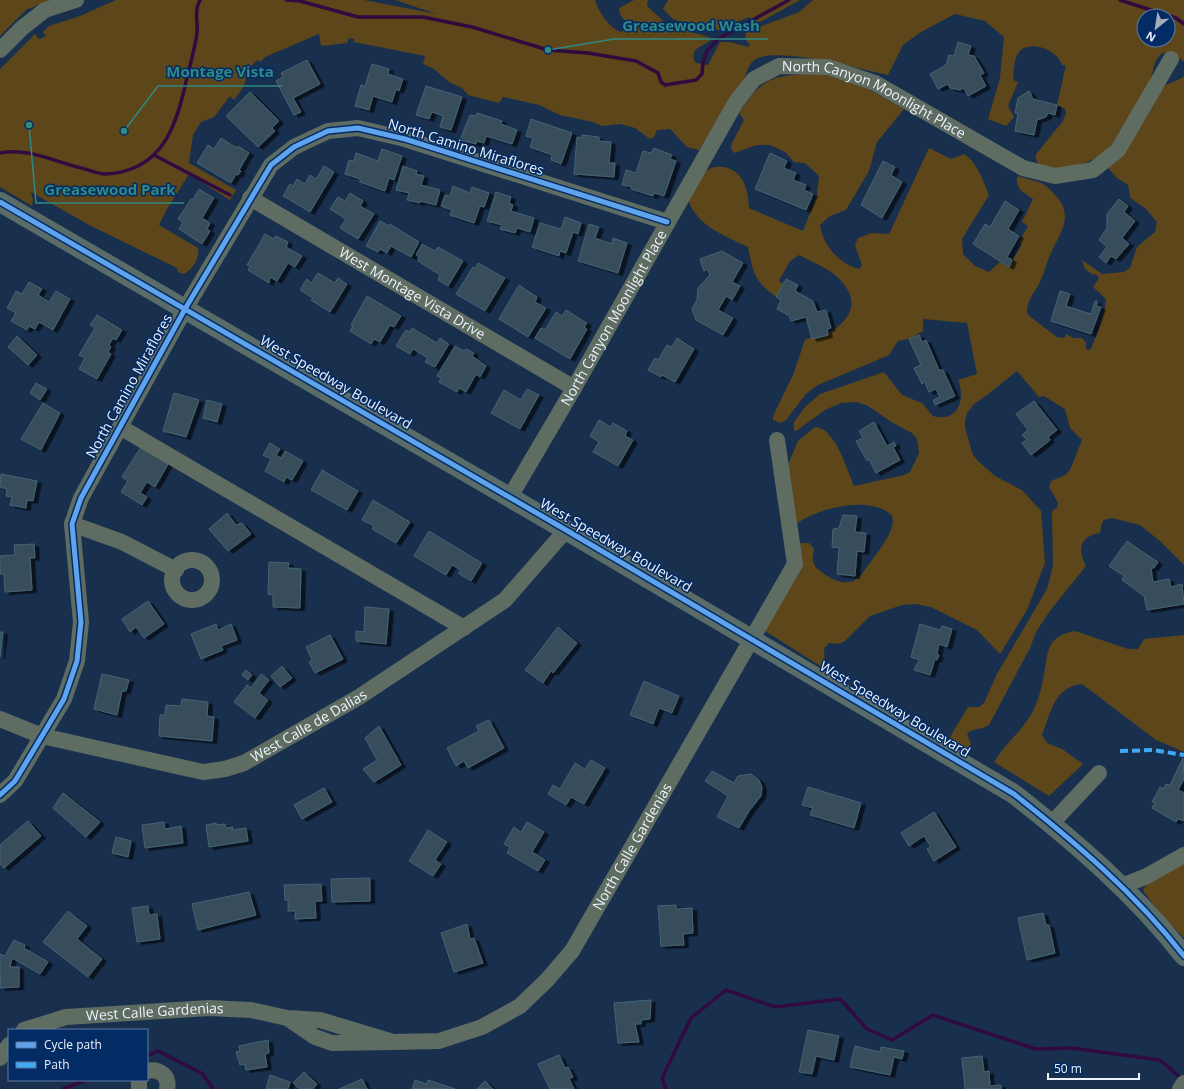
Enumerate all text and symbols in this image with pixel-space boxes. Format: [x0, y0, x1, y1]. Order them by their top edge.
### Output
north arrow [1136, 8, 1176, 48]
callout: Greasewood Wash [614, 12, 768, 39]
text: Greasewood Wash [622, 15, 760, 35]
text: N [1143, 28, 1158, 46]
street label: North Canyon Moonlight Place [782, 56, 970, 142]
callout: Montage Vista [158, 59, 282, 86]
text: Montage Vista [166, 61, 274, 81]
street label: North Camino Miraflores [386, 114, 547, 179]
callout: Greasewood Park [36, 176, 184, 203]
text: Greasewood Park [44, 179, 176, 199]
street label: North Canyon Moonlight Place [556, 226, 671, 409]
street label: West Montage Vista Drive [336, 242, 489, 343]
street label: North Camino Miraflores [81, 310, 176, 461]
street label: West Speedway Boulevard [257, 330, 416, 433]
street label: West Speedway Boulevard [537, 493, 696, 596]
street label: West Speedway Boulevard [816, 656, 974, 761]
street label: West Calle de Dalias [247, 684, 370, 766]
street label: North Calle Gardenias [588, 779, 676, 913]
street label: West Calle Gardenias [85, 998, 225, 1025]
legend [8, 1029, 148, 1081]
text: Cycle path [44, 1036, 102, 1053]
scale bar [1048, 1055, 1139, 1081]
text: Path [44, 1056, 70, 1073]
text: 50 m [1054, 1060, 1082, 1077]

